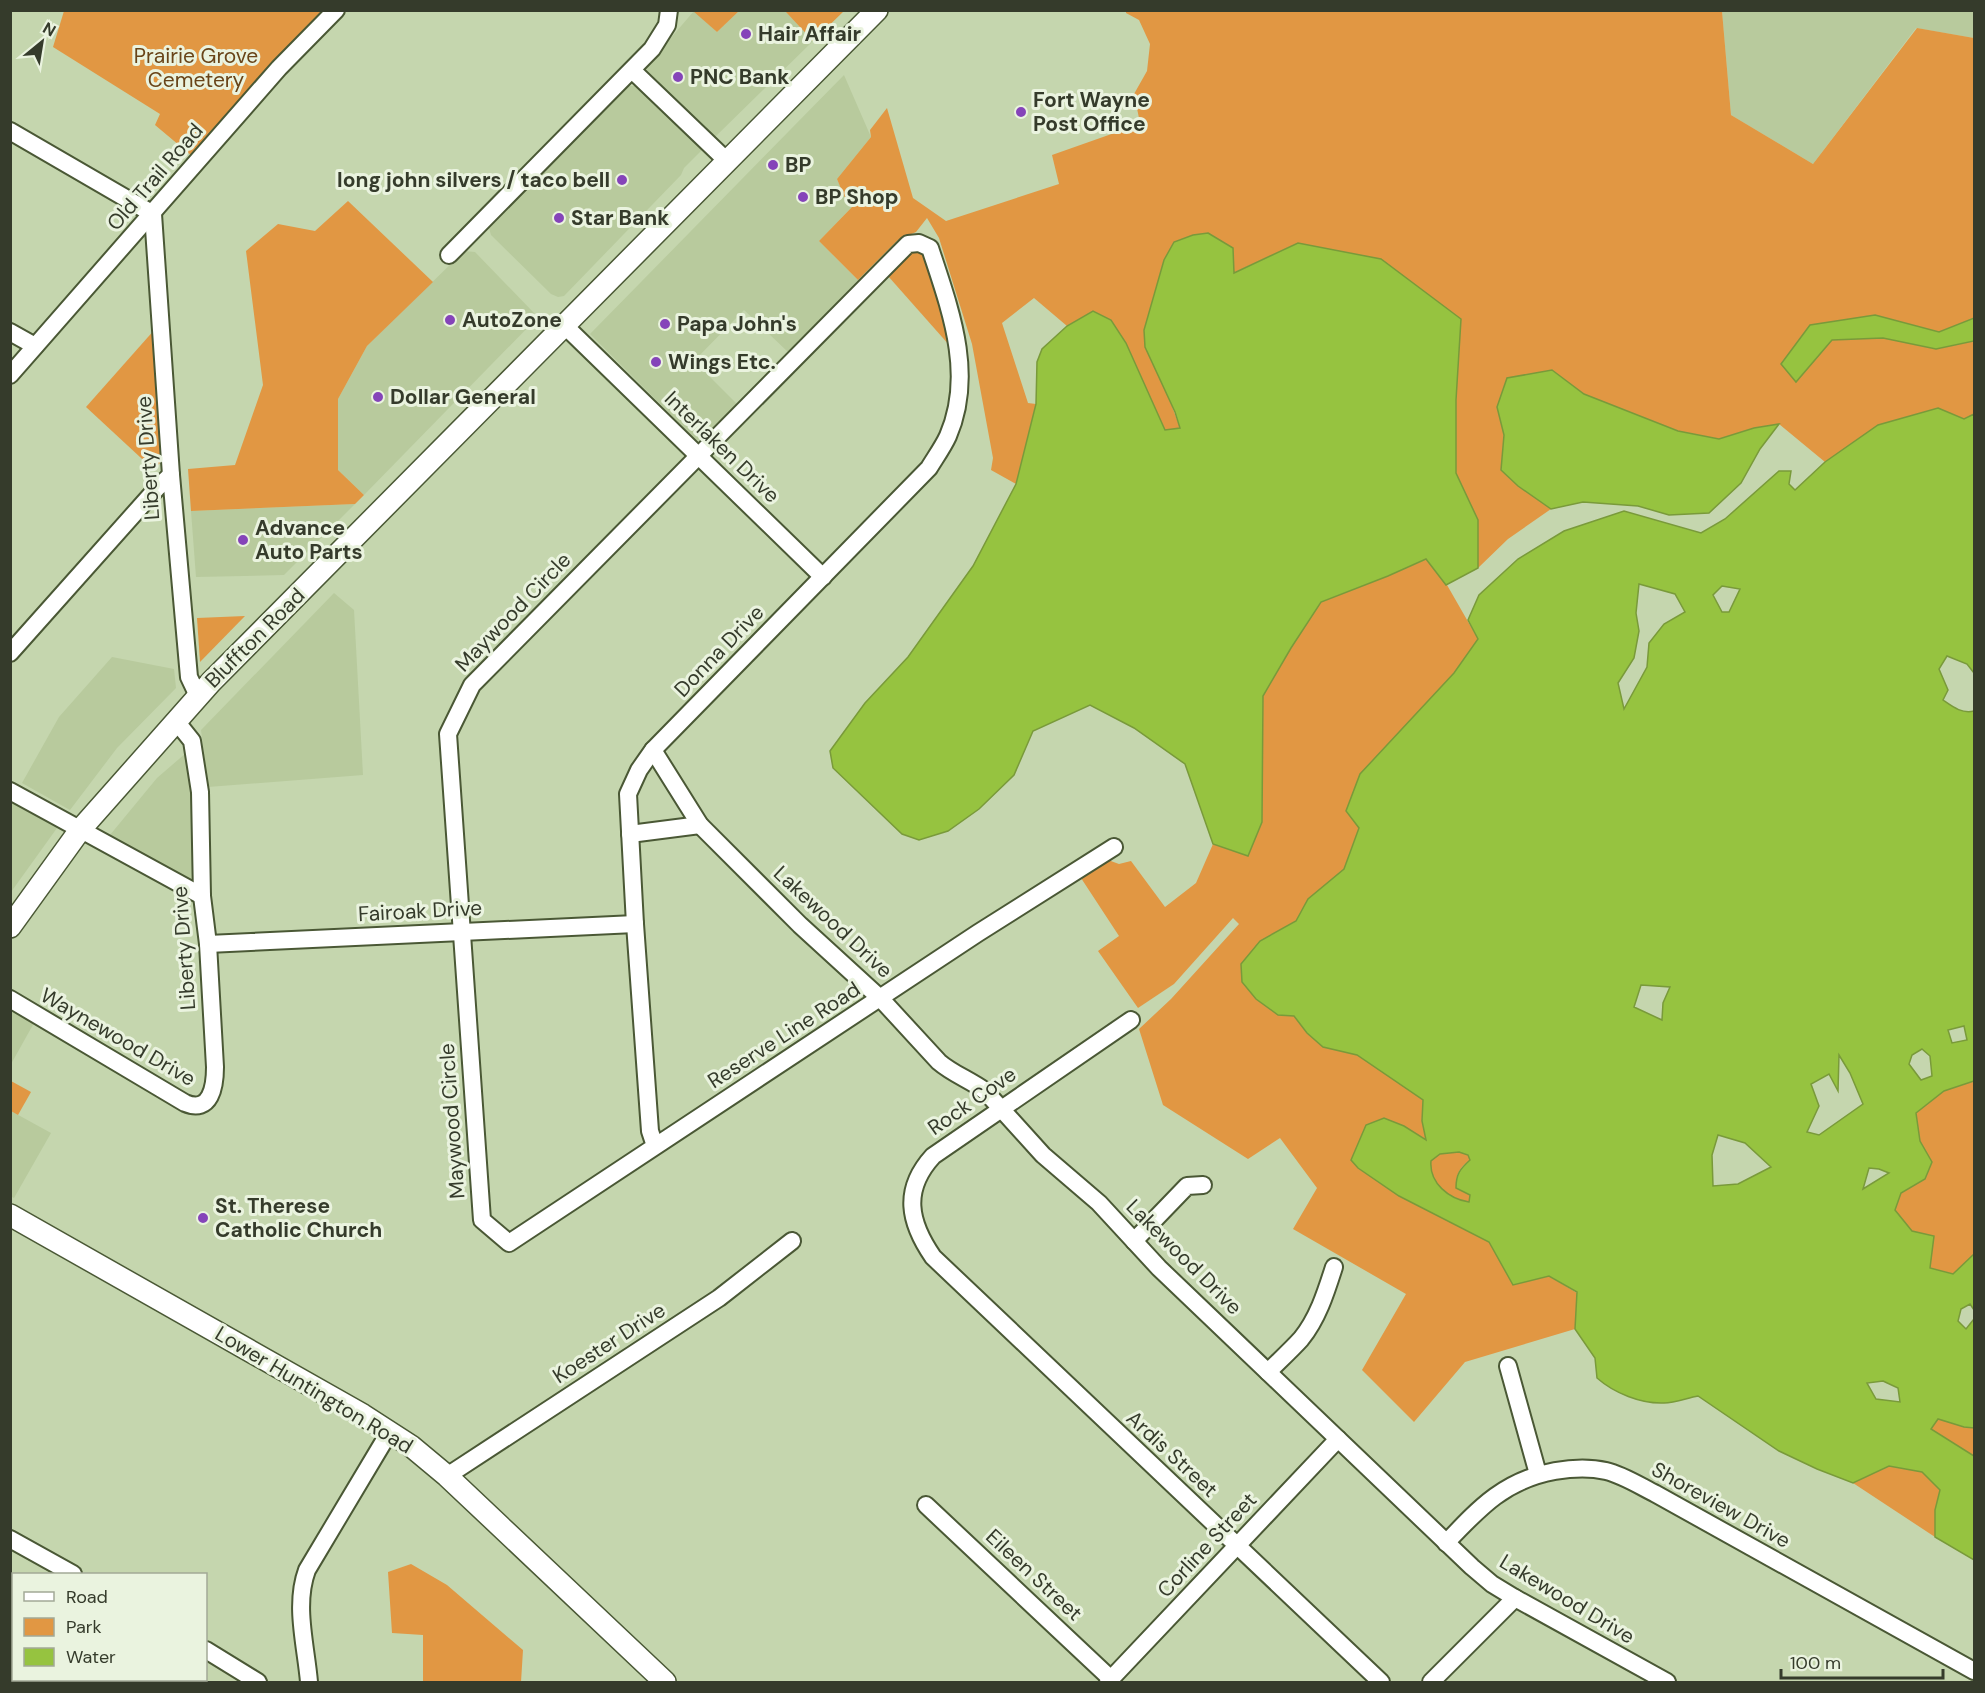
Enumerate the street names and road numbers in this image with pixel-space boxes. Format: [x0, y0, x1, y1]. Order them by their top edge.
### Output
street label: Old Trail Road [101, 117, 209, 237]
street label: Interlaken Drive [658, 385, 786, 509]
street label: Liberty Drive [130, 395, 166, 521]
street label: Maywood Circle [449, 546, 577, 678]
street label: Bluffton Road [199, 582, 311, 694]
street label: Donna Drive [668, 599, 770, 703]
street label: Lakewood Drive [768, 860, 898, 984]
street label: Liberty Drive [166, 885, 202, 1011]
street label: Fairoak Drive [357, 894, 483, 928]
street label: Reserve Line Road [702, 975, 866, 1095]
street label: Waynewood Drive [35, 981, 201, 1093]
street label: Maywood Circle [433, 1042, 471, 1200]
street label: Rock Cove [922, 1060, 1022, 1142]
street label: Lakewood Drive [1120, 1193, 1248, 1321]
street label: Koester Drive [547, 1296, 671, 1390]
street label: Lower Huntington Road [210, 1320, 418, 1460]
street label: Ardis Street [1120, 1404, 1224, 1504]
street label: Shoreview Drive [1647, 1455, 1795, 1555]
street label: Corline Street [1151, 1486, 1263, 1604]
street label: Eileen Street [980, 1523, 1088, 1627]
street label: Lakewood Drive [1494, 1548, 1640, 1650]

